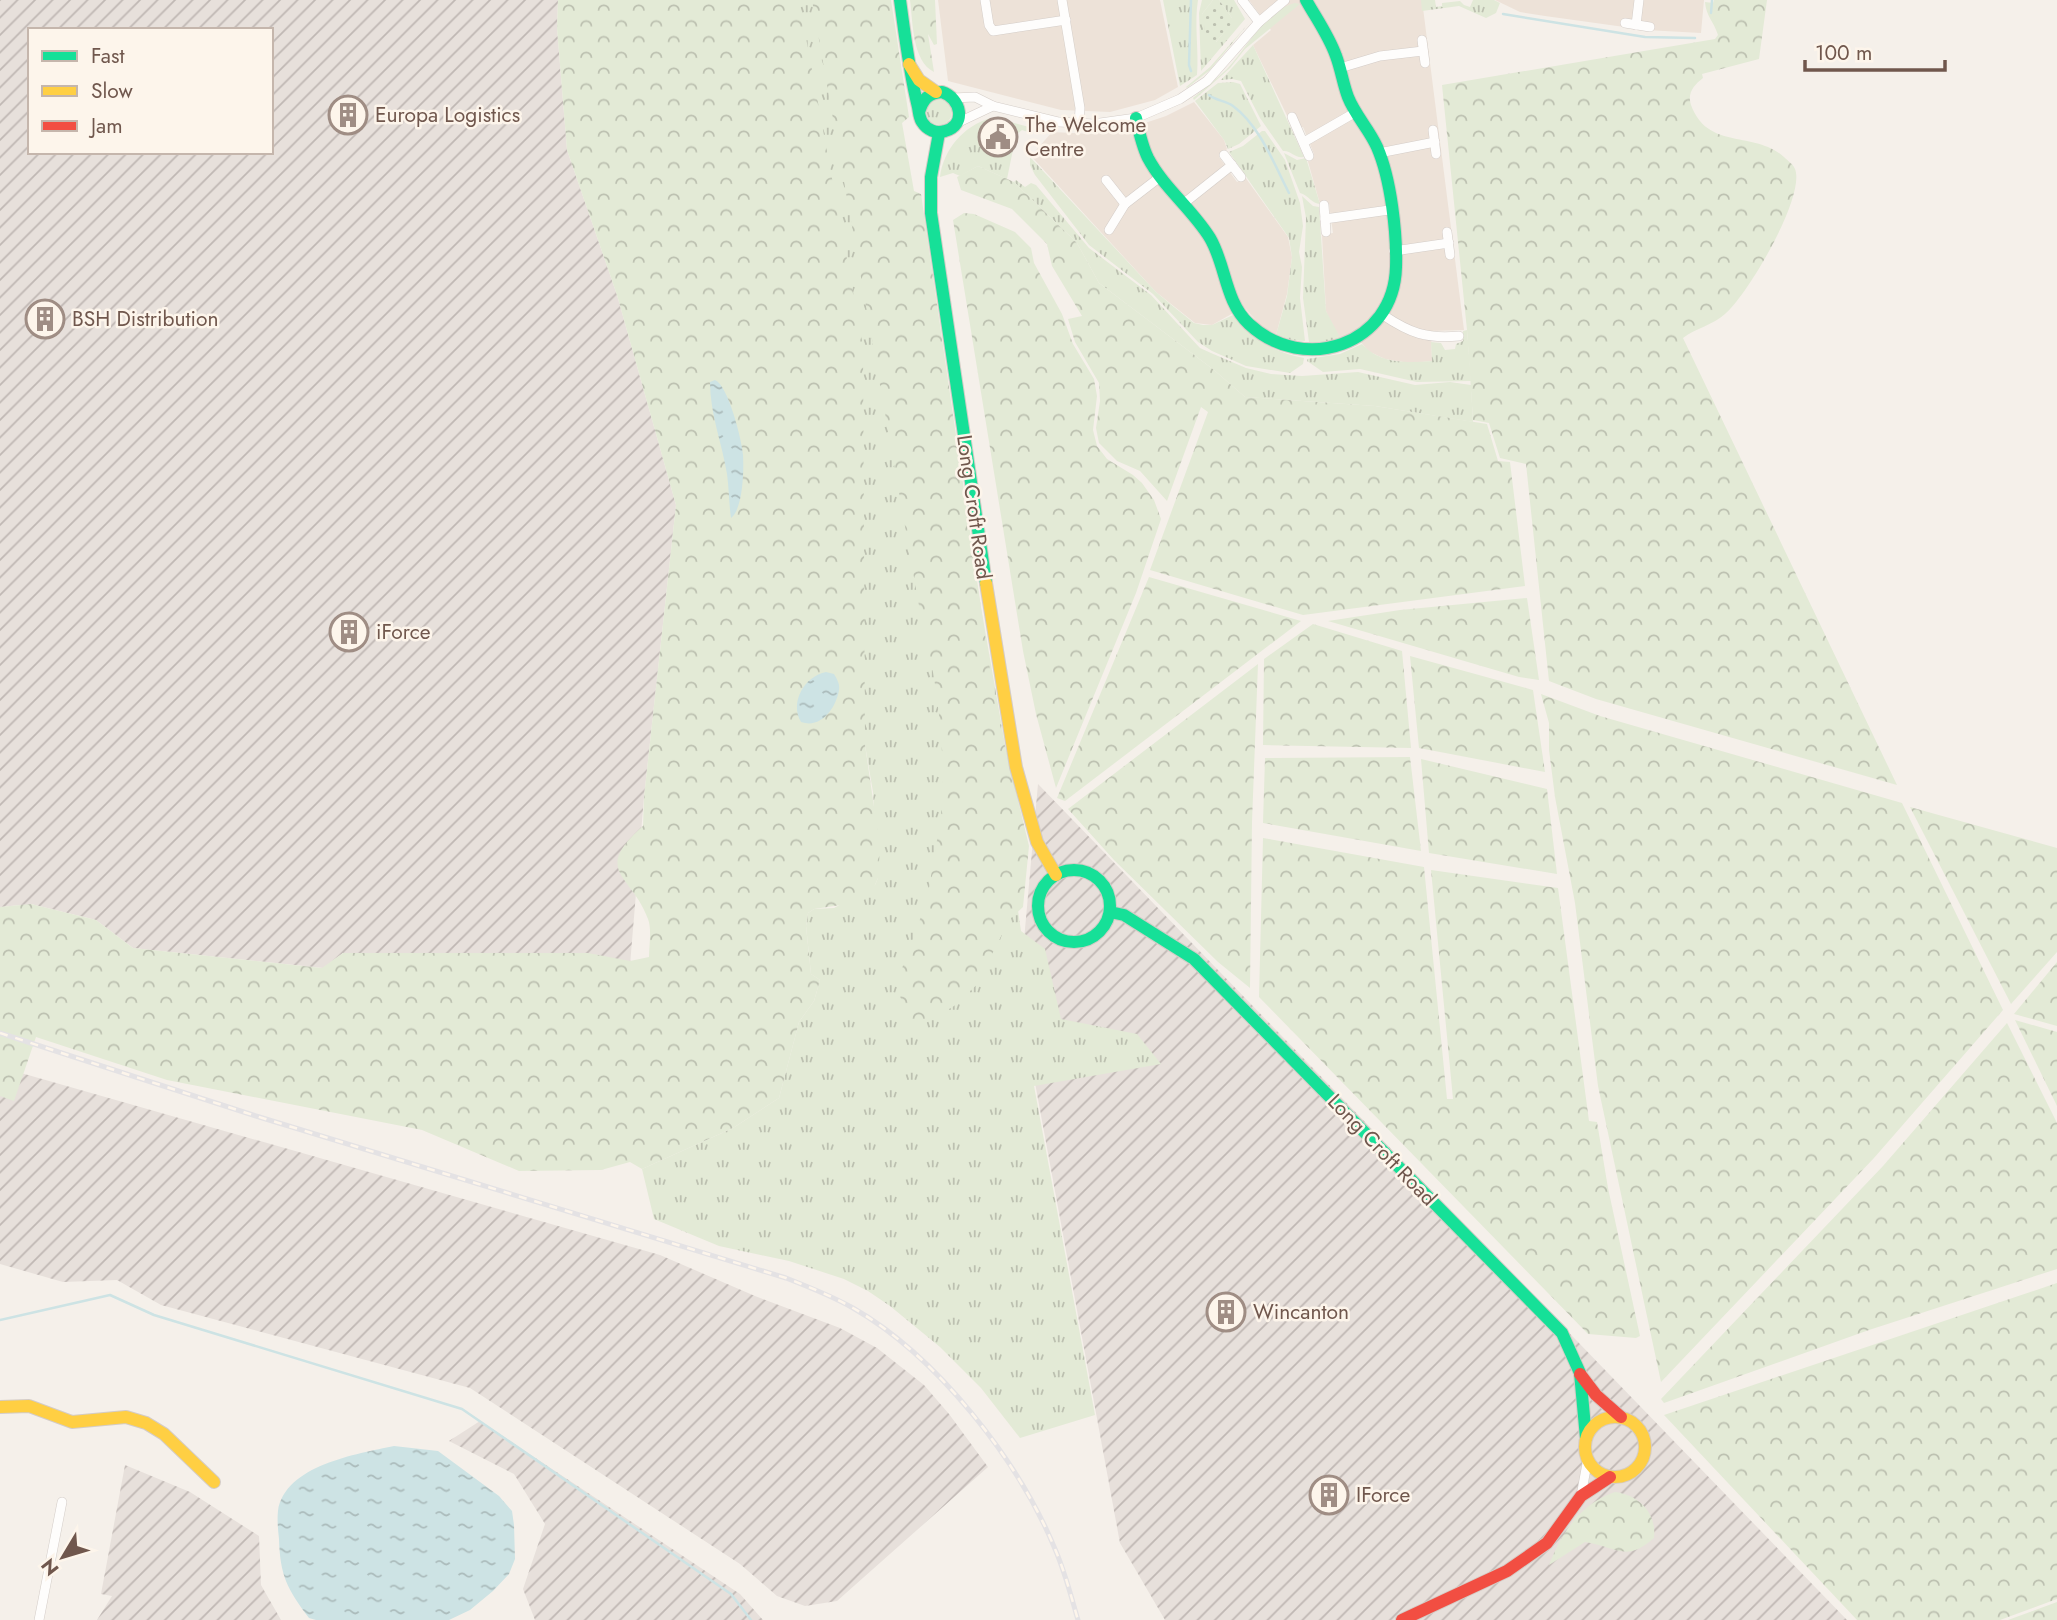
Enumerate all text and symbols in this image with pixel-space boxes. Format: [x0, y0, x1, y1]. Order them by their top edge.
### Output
legend [28, 28, 273, 154]
scale bar [1805, 28, 1945, 72]
text: 100 m [1815, 38, 1872, 68]
text: Fast [91, 41, 124, 71]
text: Slow [91, 76, 133, 106]
building icon: Europa Logistics [327, 94, 369, 136]
place label: Europa Logistics [375, 100, 520, 130]
place label: The Welcome Centre [1025, 110, 1147, 164]
text: Jam [88, 111, 123, 141]
public building icon: The Welcome Centre [977, 116, 1019, 158]
building icon: BSH Distribution [24, 298, 66, 340]
place label: BSH Distribution [72, 304, 218, 334]
street label: Long Croft Road [949, 433, 999, 581]
building icon: iForce [328, 611, 370, 653]
place label: iForce [376, 617, 431, 647]
street label: Long Croft Road [1321, 1087, 1443, 1213]
building icon: Wincanton [1205, 1291, 1247, 1333]
place label: Wincanton [1253, 1297, 1349, 1327]
building icon: IForce [1308, 1474, 1350, 1516]
place label: IForce [1356, 1480, 1410, 1510]
north arrow [28, 1522, 98, 1592]
text: N [35, 1553, 65, 1581]

